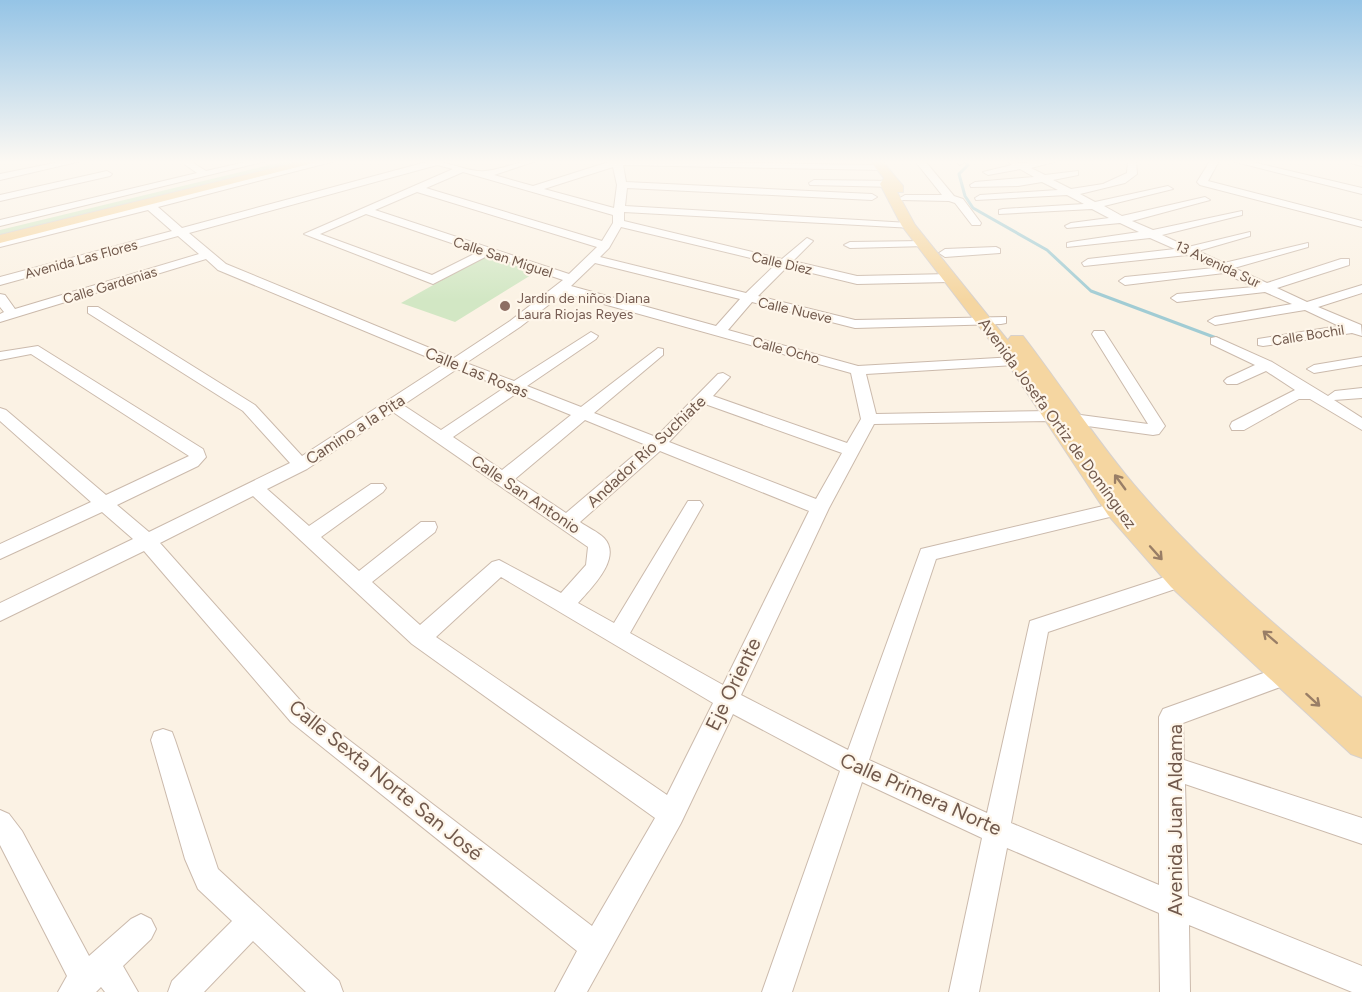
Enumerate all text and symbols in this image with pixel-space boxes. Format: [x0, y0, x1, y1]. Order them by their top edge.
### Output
street label: Calle San Miguel [451, 233, 555, 282]
street label: Avenida Las Flores [23, 236, 139, 283]
street label: 13 Avenida Sur [1173, 237, 1263, 292]
street label: Calle Diez [750, 248, 814, 279]
street label: Calle Gardenias [61, 263, 159, 308]
place label: Jardin de niños Diana Laura Riojas Reyes [517, 290, 650, 323]
street label: Calle Nueve [756, 294, 834, 327]
marker: Jardin de niños Diana Laura Riojas Reyes [498, 299, 512, 313]
street label: Avenida Josefa Ortiz de Domínguez [975, 314, 1141, 533]
street label: Calle Bochil [1271, 321, 1345, 350]
street label: Calle Ocho [750, 333, 821, 368]
street label: Calle Las Rosas [422, 343, 531, 402]
street label: Camino a la Pita [302, 390, 408, 468]
street label: Andador Río Suchiate [583, 391, 710, 511]
street label: Calle San Antonio [468, 451, 584, 538]
one-way arrow [1114, 474, 1127, 490]
one-way arrow [1149, 545, 1163, 560]
one-way arrow [1263, 630, 1278, 644]
street label: Eje Oriente [700, 634, 766, 734]
one-way arrow [1306, 693, 1321, 707]
street label: Calle Sexta Norte San José [284, 694, 488, 866]
street label: Avenida Juan Aldama [1163, 724, 1187, 916]
street label: Calle Primera Norte [837, 748, 1006, 840]

